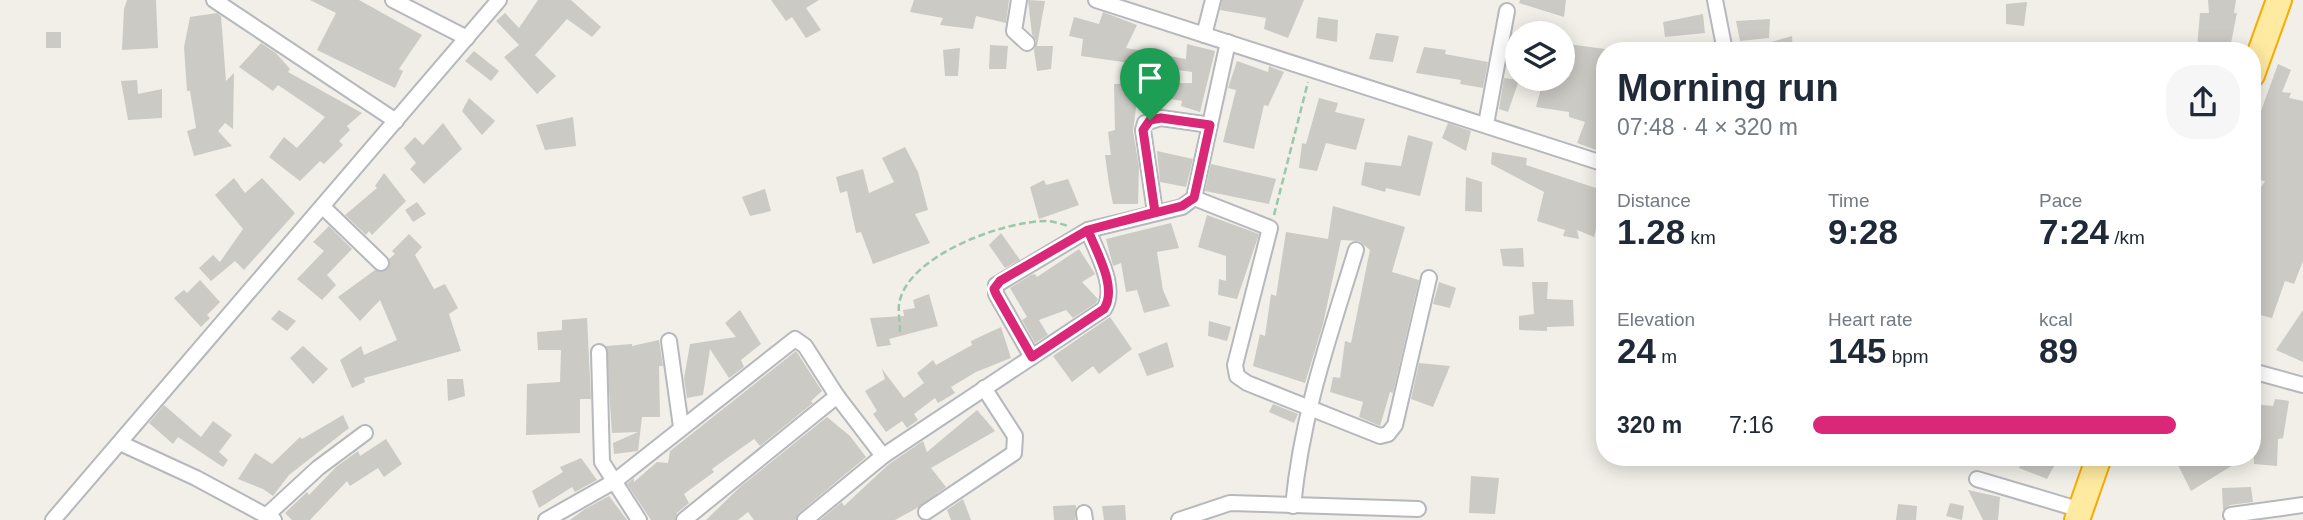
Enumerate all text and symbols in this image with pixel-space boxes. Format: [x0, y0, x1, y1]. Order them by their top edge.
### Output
map controls [1505, 21, 1575, 91]
button: layers [1505, 21, 1575, 91]
pin [1120, 48, 1180, 120]
icon: arrive [1131, 59, 1169, 97]
button: share [2166, 65, 2240, 139]
text: Morning run [1617, 67, 1839, 109]
text: 07:48 · 4 × 320 m [1617, 114, 1798, 140]
text: Distance [1617, 190, 1691, 211]
text: Time [1828, 190, 1870, 211]
text: Pace [2039, 190, 2082, 211]
text: 1.28 [1617, 212, 1685, 251]
text: 9:28 [1828, 212, 1898, 251]
text: 7:24 [2039, 212, 2109, 251]
text: km [1685, 227, 1716, 248]
text: /km [2109, 227, 2145, 248]
text: Elevation [1617, 309, 1695, 330]
text: Heart rate [1828, 309, 1912, 330]
text: kcal [2039, 309, 2073, 330]
text: 24 [1617, 331, 1656, 370]
text: 145 [1828, 331, 1886, 370]
text: 89 [2039, 331, 2078, 370]
text: m [1656, 346, 1677, 367]
text: bpm [1886, 346, 1929, 367]
text: 320 m [1617, 412, 1682, 438]
text: 7:16 [1729, 412, 1774, 438]

